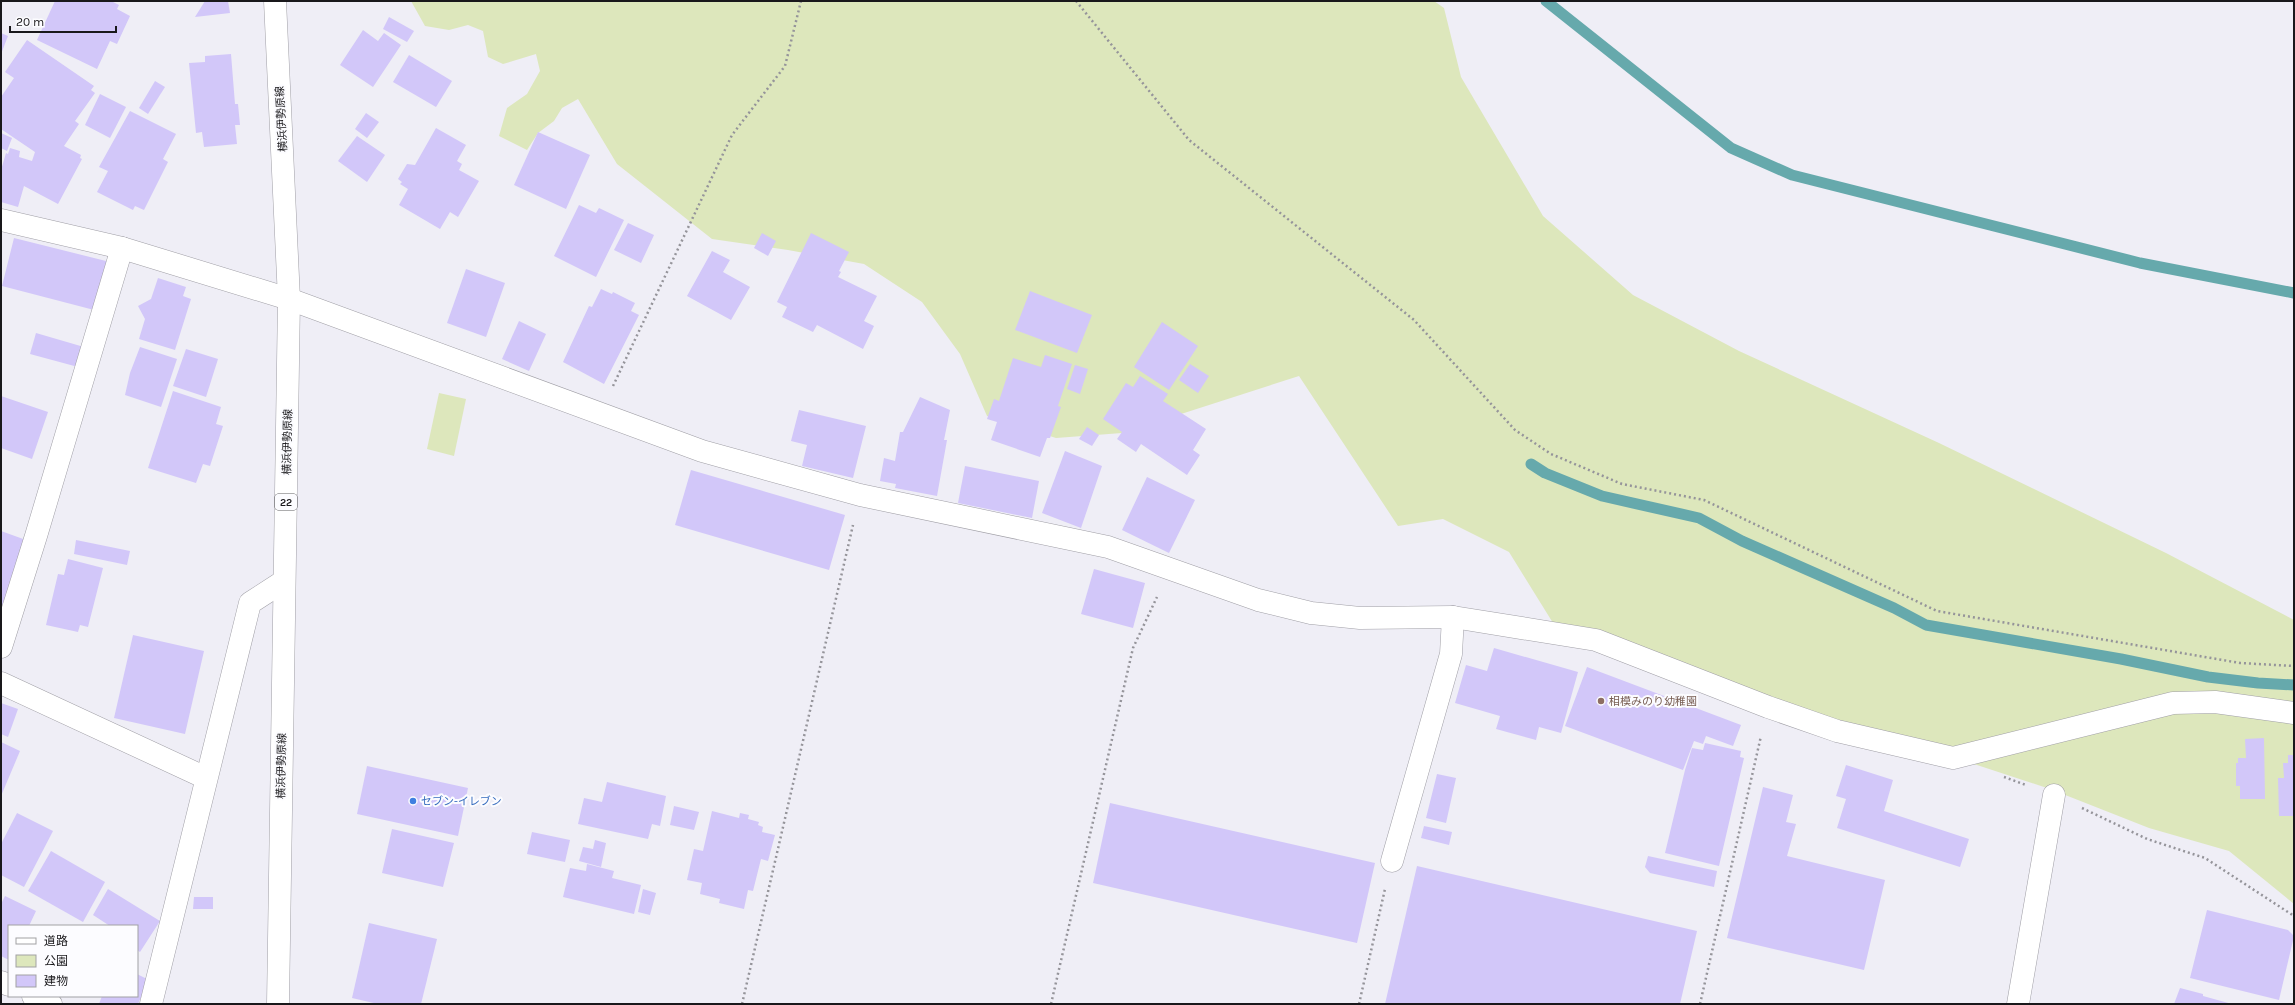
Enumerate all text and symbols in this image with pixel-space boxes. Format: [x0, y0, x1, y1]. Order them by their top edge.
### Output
scale bar [10, 8, 116, 34]
text: 20 m [16, 15, 44, 29]
street label: 横浜伊勢原線 [273, 86, 290, 152]
street label: 横浜伊勢原線 [280, 409, 295, 475]
road number: 22 [275, 494, 297, 510]
place label: 相模みのり幼稚園 [1609, 695, 1697, 708]
marker: 相模みのり幼稚園 [1596, 696, 1606, 706]
street label: 横浜伊勢原線 [274, 733, 289, 799]
place label: セブン-イレブン [421, 795, 502, 808]
marker: セブン-イレブン [408, 796, 418, 806]
legend [8, 925, 138, 997]
text: 道路 [44, 934, 68, 948]
text: 公園 [44, 954, 68, 968]
text: 建物 [44, 974, 68, 988]

